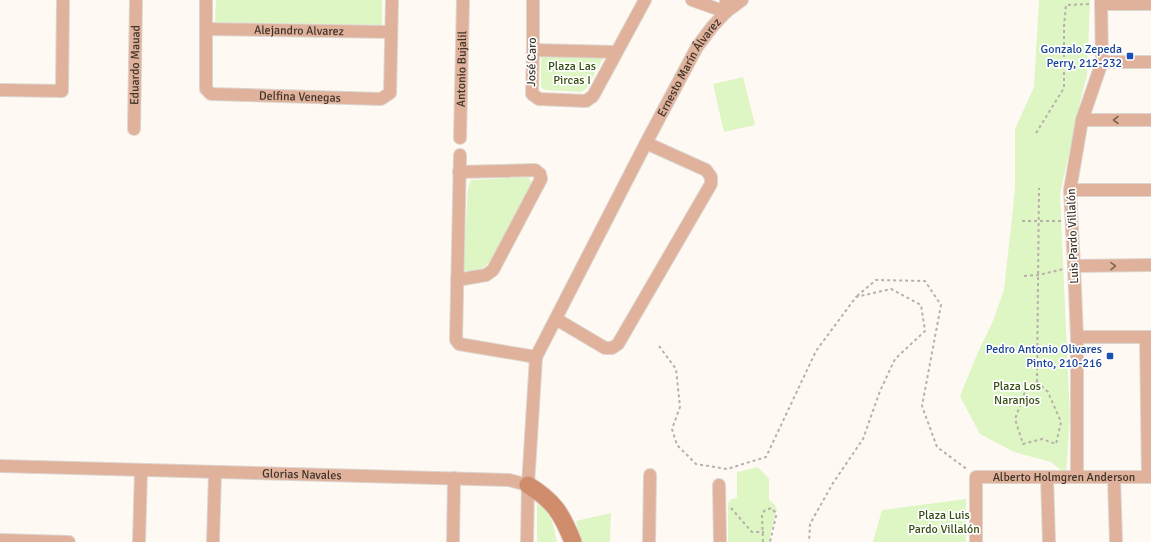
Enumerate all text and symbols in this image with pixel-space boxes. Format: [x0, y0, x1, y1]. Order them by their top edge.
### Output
street label: Ernesto Marín Álvarez [654, 15, 724, 119]
street label: Alejandro Alvarez [254, 22, 344, 39]
street label: Eduardo Mauad [127, 25, 143, 105]
street label: Antonio Bujalil [453, 30, 470, 107]
street label: José Caro [524, 37, 540, 87]
place label: Gonzalo Zepeda Perry, 212-232 [1041, 42, 1122, 71]
marker: Gonzalo Zepeda Perry, 212-232 [1125, 51, 1135, 61]
park label: Plaza Las Pircas I [548, 59, 596, 88]
street label: Delfina Venegas [259, 88, 341, 105]
one-way arrow [1113, 116, 1119, 124]
street label: Luis Pardo Villalón [1064, 188, 1082, 284]
one-way arrow [1110, 262, 1116, 270]
place label: Pedro Antonio Olivares Pinto, 210-216 [986, 342, 1102, 371]
marker: Pedro Antonio Olivares Pinto, 210-216 [1105, 351, 1115, 361]
park label: Plaza Los Naranjos [993, 379, 1041, 408]
street label: Glorias Navales [262, 466, 342, 483]
street label: Alberto Holmgren Anderson [993, 470, 1135, 485]
park label: Plaza Luis Pardo Villalón [908, 508, 980, 537]

